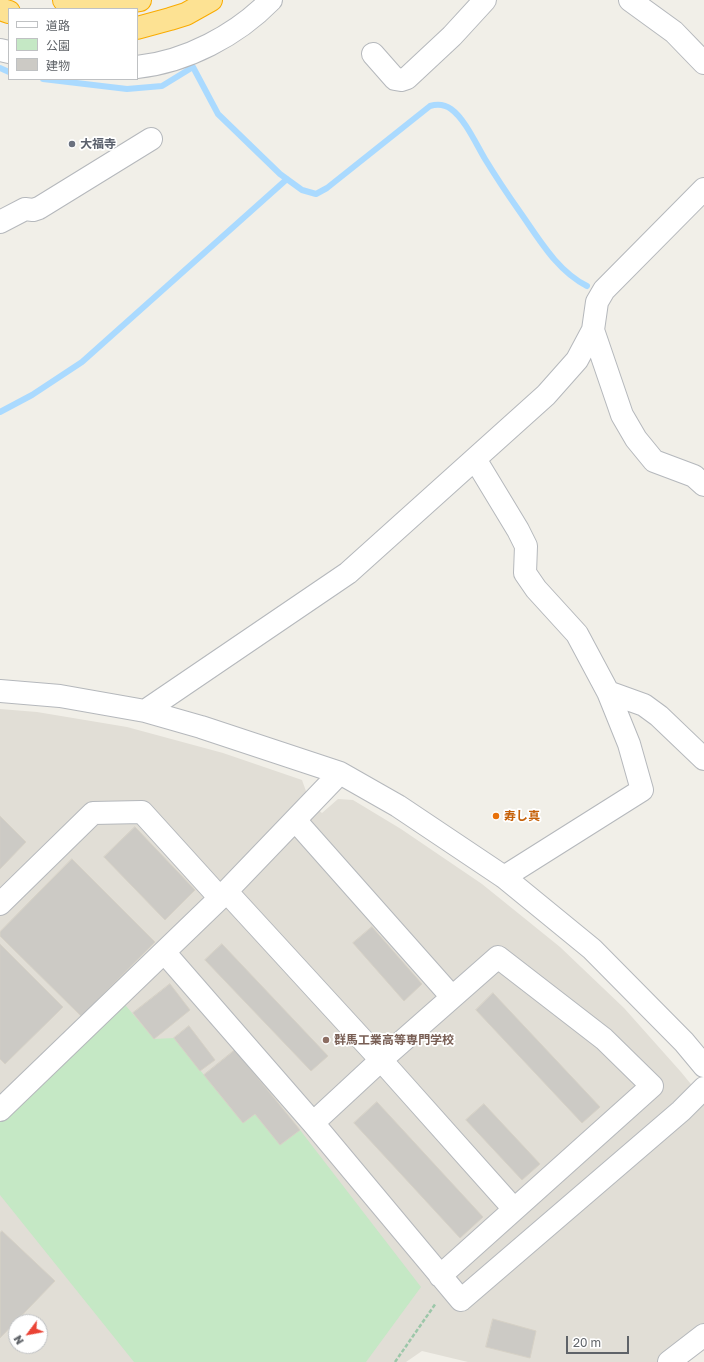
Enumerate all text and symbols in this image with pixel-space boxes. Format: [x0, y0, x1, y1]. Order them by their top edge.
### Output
legend [8, 8, 138, 80]
text: 道路 [46, 18, 70, 33]
text: 公園 [46, 38, 70, 53]
text: 建物 [46, 58, 70, 73]
place label: 大福寺 [80, 137, 116, 151]
marker: 大福寺 [67, 139, 77, 149]
place label: 寿し真 [504, 809, 540, 823]
marker: 寿し真 [491, 811, 501, 821]
place label: 群馬工業高等専門学校 [334, 1033, 454, 1047]
marker: 群馬工業高等専門学校 [321, 1035, 331, 1045]
north arrow [8, 1314, 48, 1354]
scale bar [568, 1328, 631, 1354]
text: N [11, 1333, 26, 1347]
text: 20 m [573, 1335, 601, 1350]

